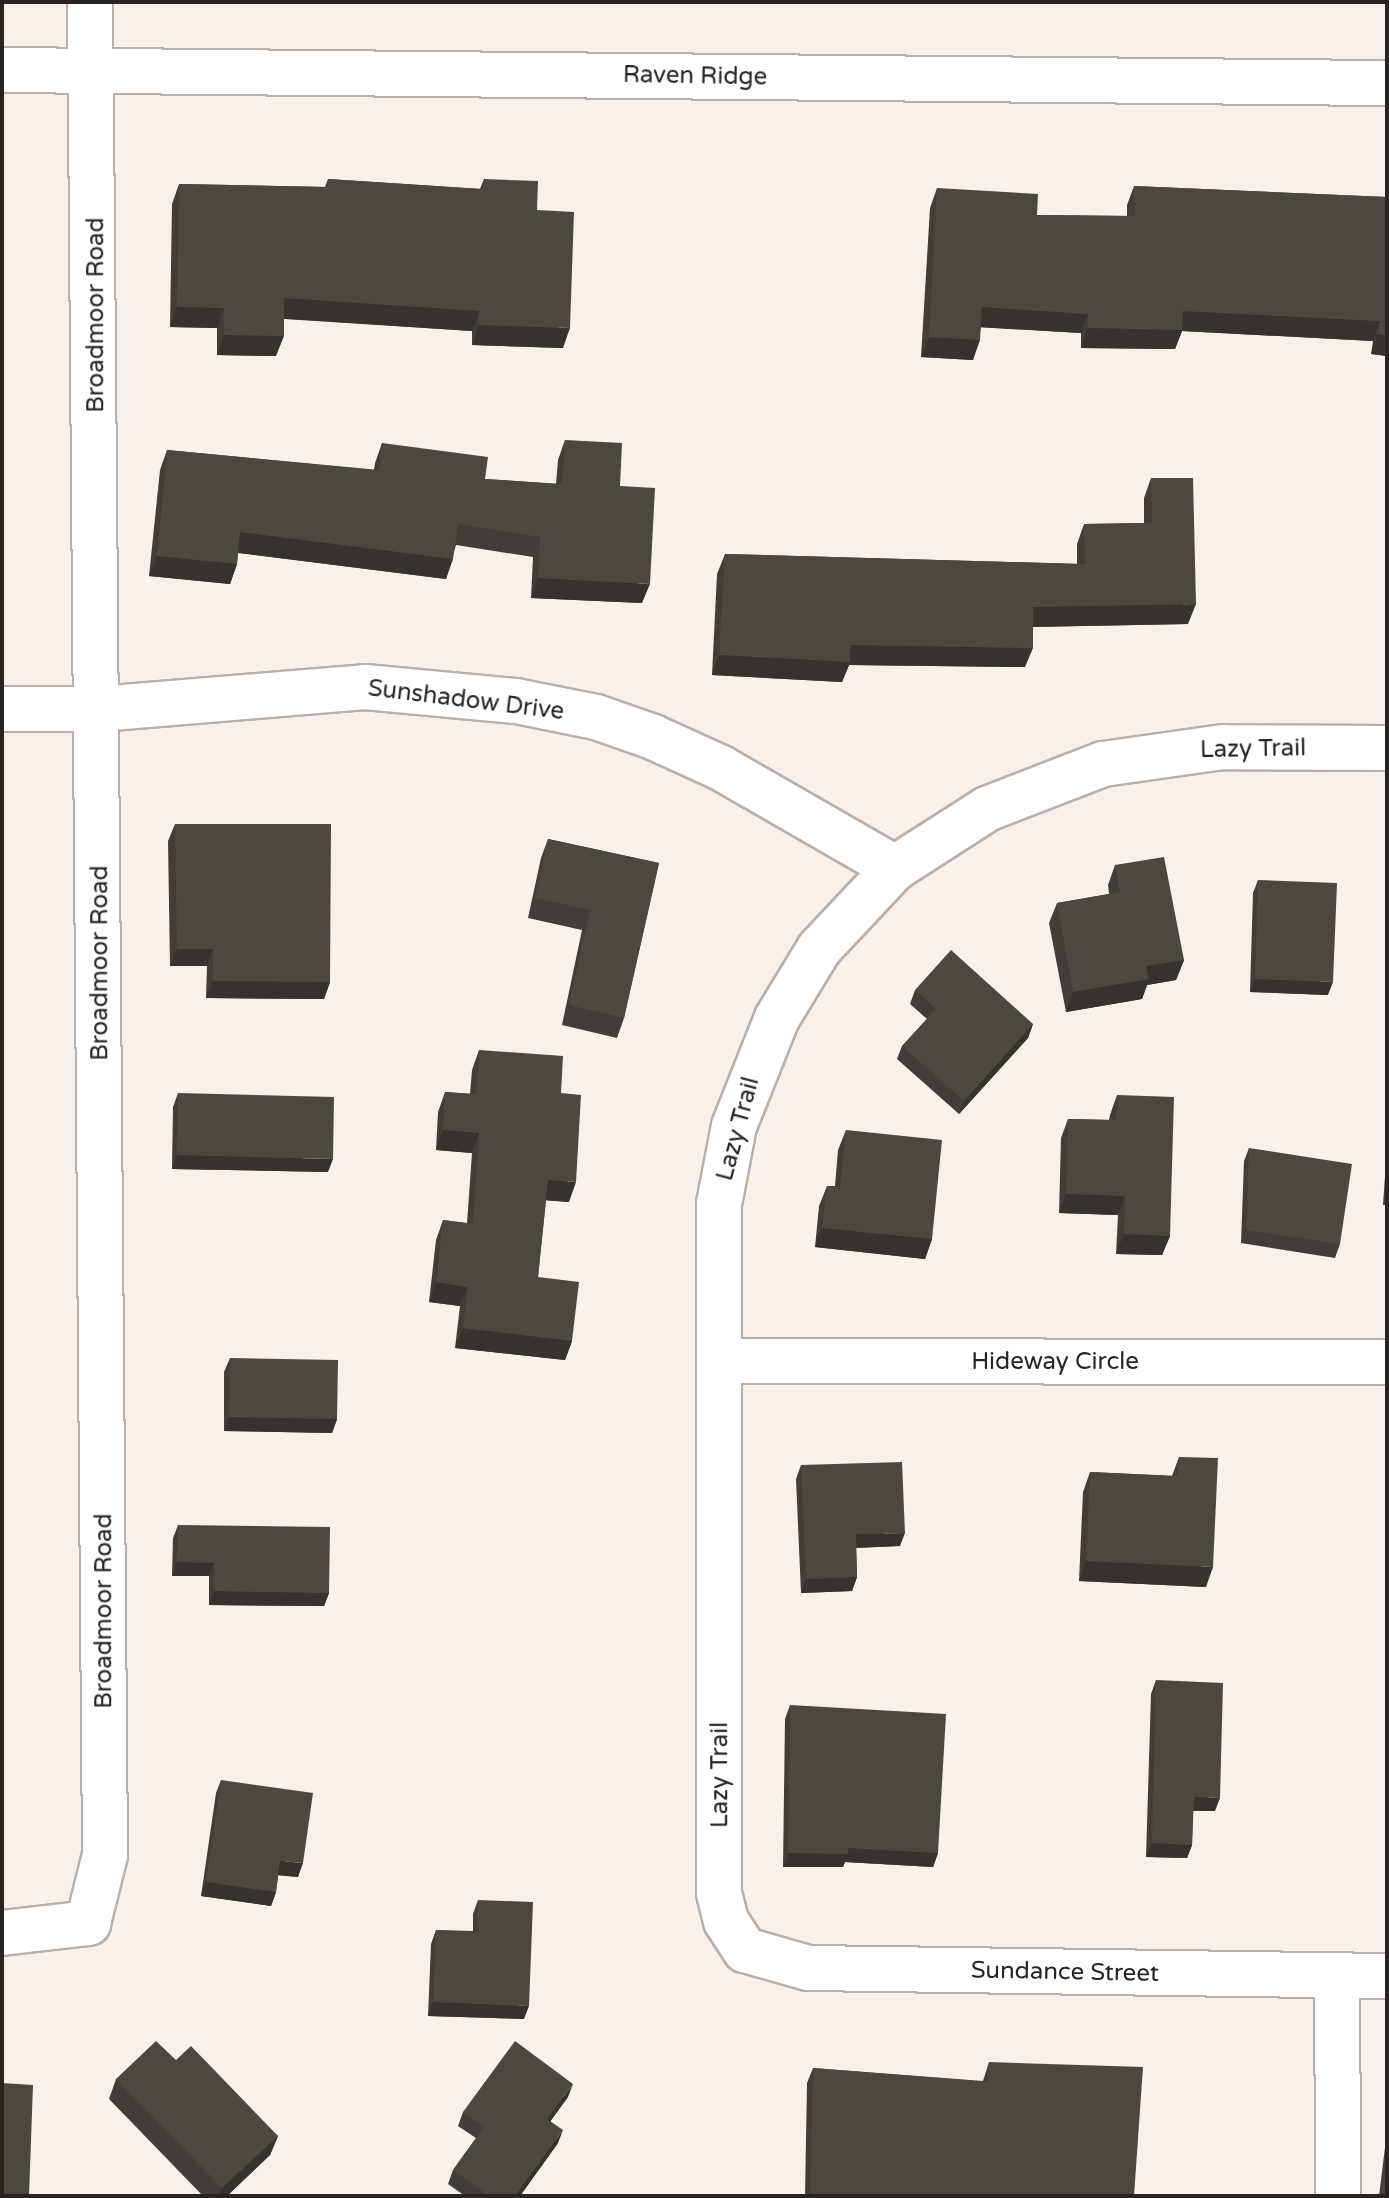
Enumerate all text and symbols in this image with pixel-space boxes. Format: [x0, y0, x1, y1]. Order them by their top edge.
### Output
street label: Raven Ridge [623, 60, 767, 92]
street label: Broadmoor Road [82, 217, 110, 413]
street label: Sunshadow Drive [366, 674, 566, 726]
street label: Lazy Trail [1200, 734, 1306, 764]
street label: Broadmoor Road [86, 865, 114, 1061]
street label: Lazy Trail [710, 1074, 766, 1184]
street label: Hideway Circle [971, 1348, 1139, 1376]
street label: Broadmoor Road [90, 1513, 118, 1709]
street label: Lazy Trail [706, 1722, 734, 1828]
street label: Sundance Street [971, 1956, 1159, 1988]

